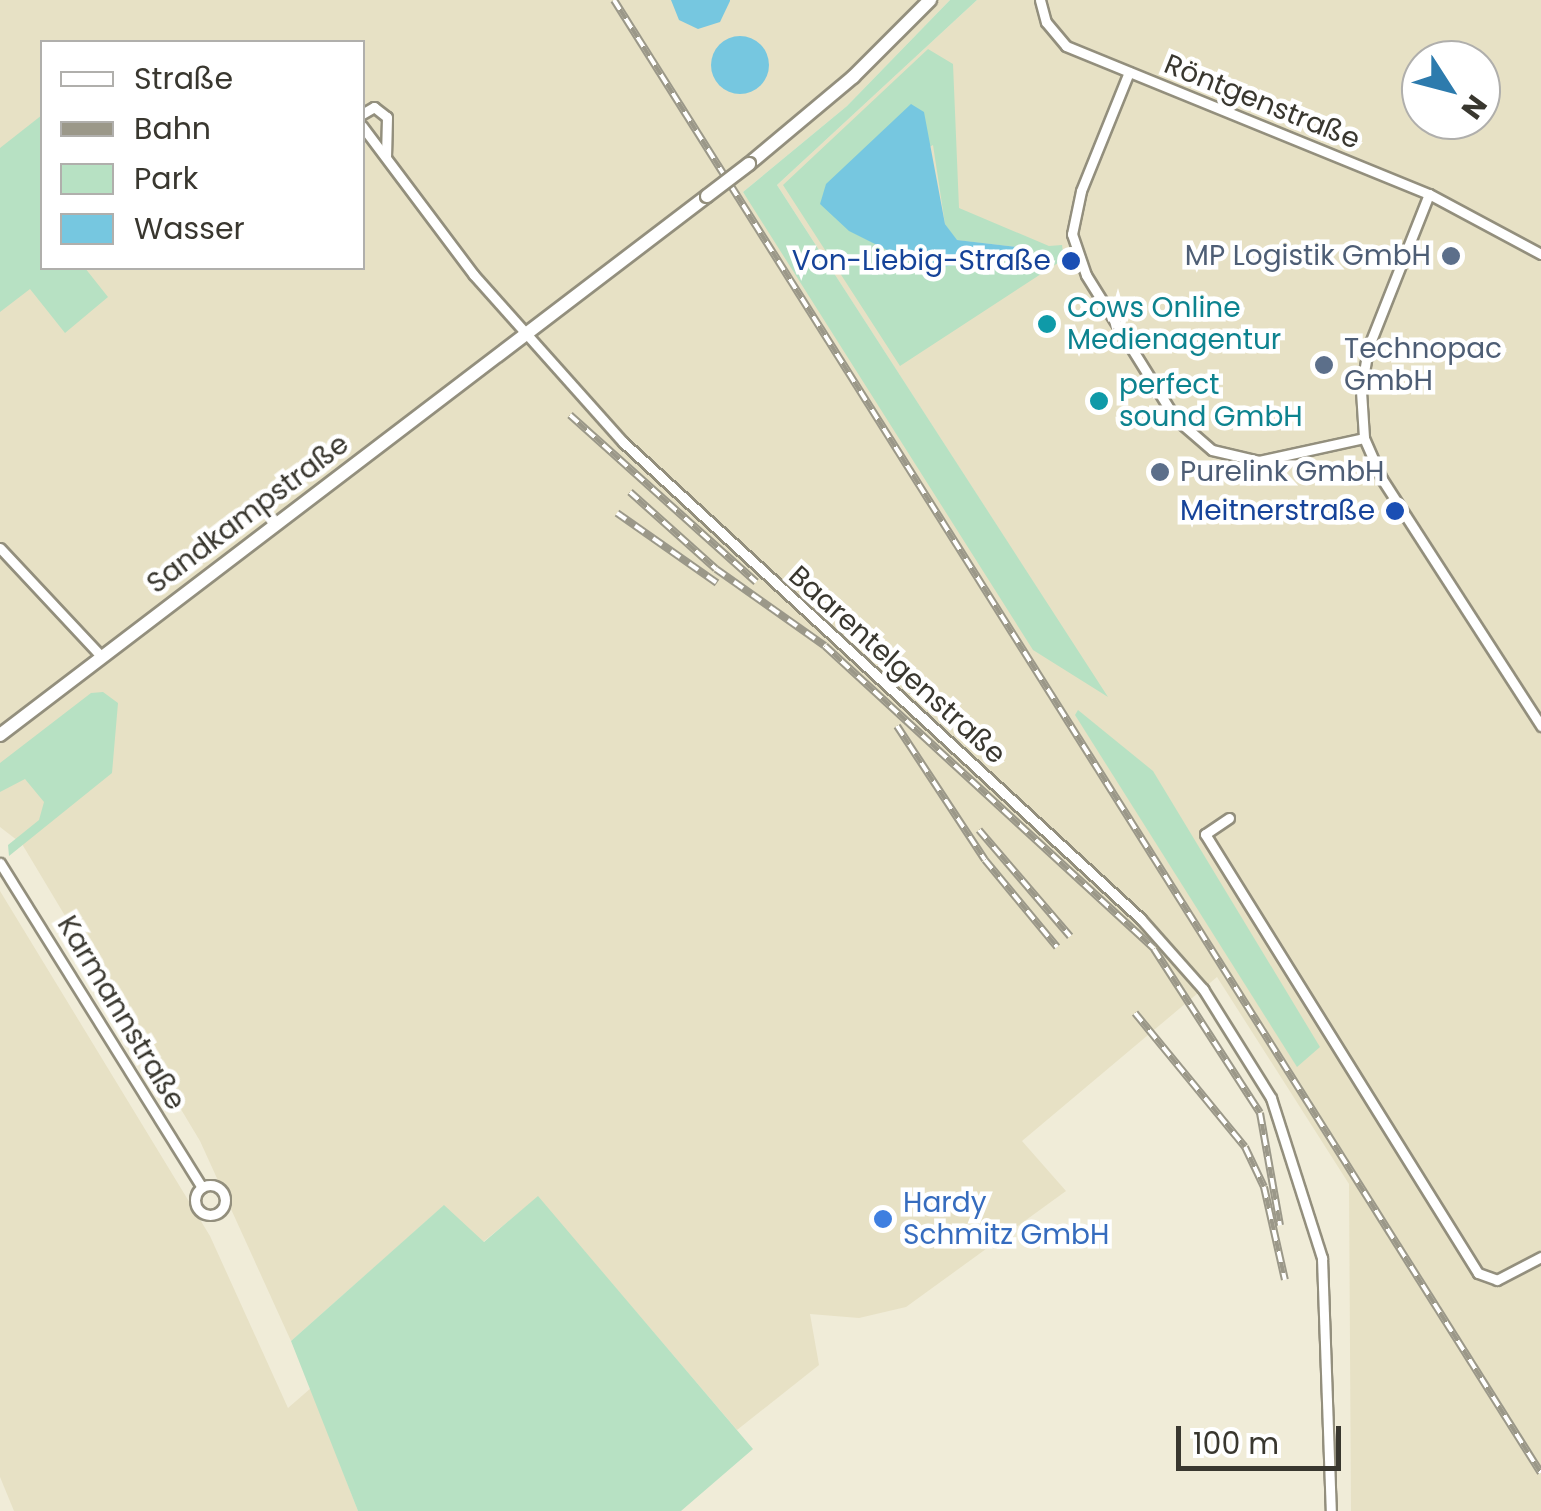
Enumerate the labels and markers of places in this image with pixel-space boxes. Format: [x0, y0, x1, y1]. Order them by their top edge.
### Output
place label: MP Logistik GmbH [1185, 239, 1431, 273]
place label: Von-Liebig-Straße [792, 244, 1051, 278]
marker: MP Logistik GmbH [1440, 245, 1462, 267]
marker: Von-Liebig-Straße [1060, 250, 1082, 272]
place label: Cows Online Medienagentur [1067, 291, 1281, 357]
marker: Cows Online Medienagentur [1036, 313, 1058, 335]
place label: Technopac GmbH [1344, 332, 1502, 398]
marker: Technopac GmbH [1313, 354, 1335, 376]
place label: perfect sound GmbH [1119, 368, 1303, 434]
marker: perfect sound GmbH [1088, 390, 1110, 412]
place label: Purelink GmbH [1180, 455, 1384, 489]
marker: Purelink GmbH [1149, 461, 1171, 483]
place label: Meitnerstraße [1180, 494, 1375, 528]
marker: Meitnerstraße [1384, 500, 1406, 522]
place label: Hardy Schmitz GmbH [903, 1186, 1109, 1252]
marker: Hardy Schmitz GmbH [872, 1208, 894, 1230]

